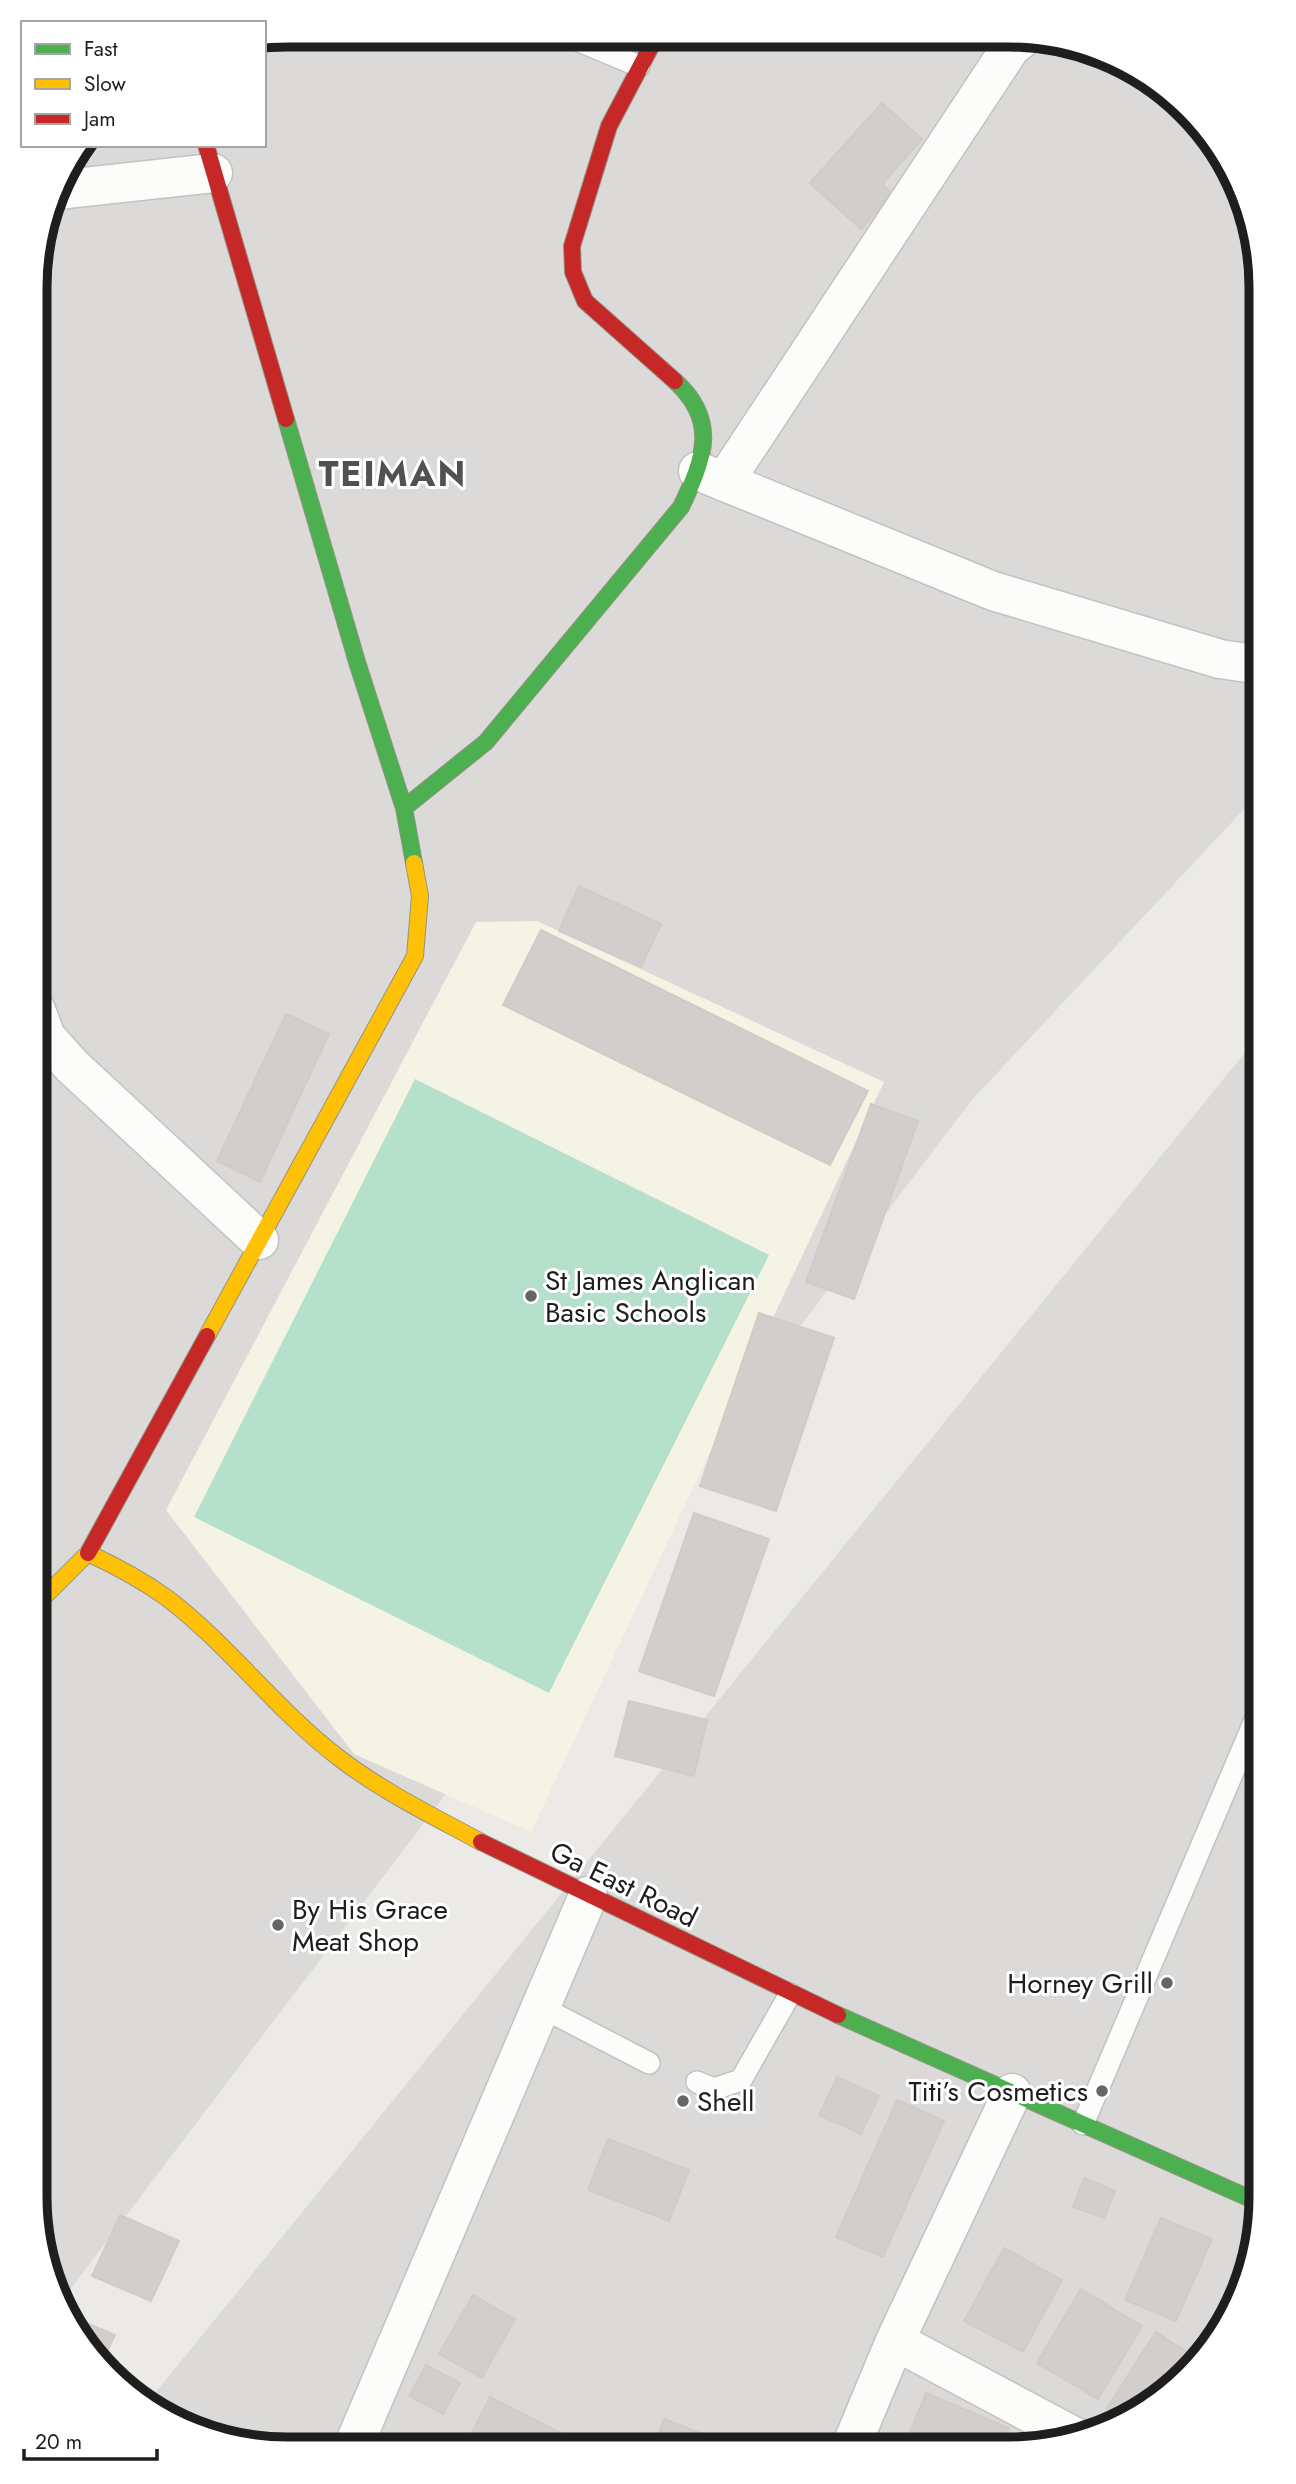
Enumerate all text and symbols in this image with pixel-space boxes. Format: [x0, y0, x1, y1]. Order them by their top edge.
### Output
legend [21, 21, 266, 147]
text: Fast [84, 34, 117, 64]
text: Slow [84, 69, 126, 99]
text: Jam [81, 104, 116, 134]
district label: TEIMAN [319, 449, 467, 499]
place label: St James Anglican Basic Schools [545, 1260, 756, 1333]
marker: St James Anglican Basic Schools [523, 1288, 539, 1304]
street label: Ga East Road [543, 1831, 704, 1938]
place label: By His Grace Meat Shop [292, 1889, 448, 1962]
marker: By His Grace Meat Shop [270, 1917, 286, 1933]
place label: Horney Grill [1007, 1963, 1153, 2004]
marker: Horney Grill [1159, 1975, 1175, 1991]
place label: Titi’s Cosmetics [908, 2071, 1088, 2112]
place label: Shell [697, 2081, 754, 2122]
marker: Titi’s Cosmetics [1094, 2083, 1110, 2099]
marker: Shell [675, 2093, 691, 2109]
scale bar [24, 2418, 158, 2462]
text: 20 m [35, 2427, 82, 2457]

